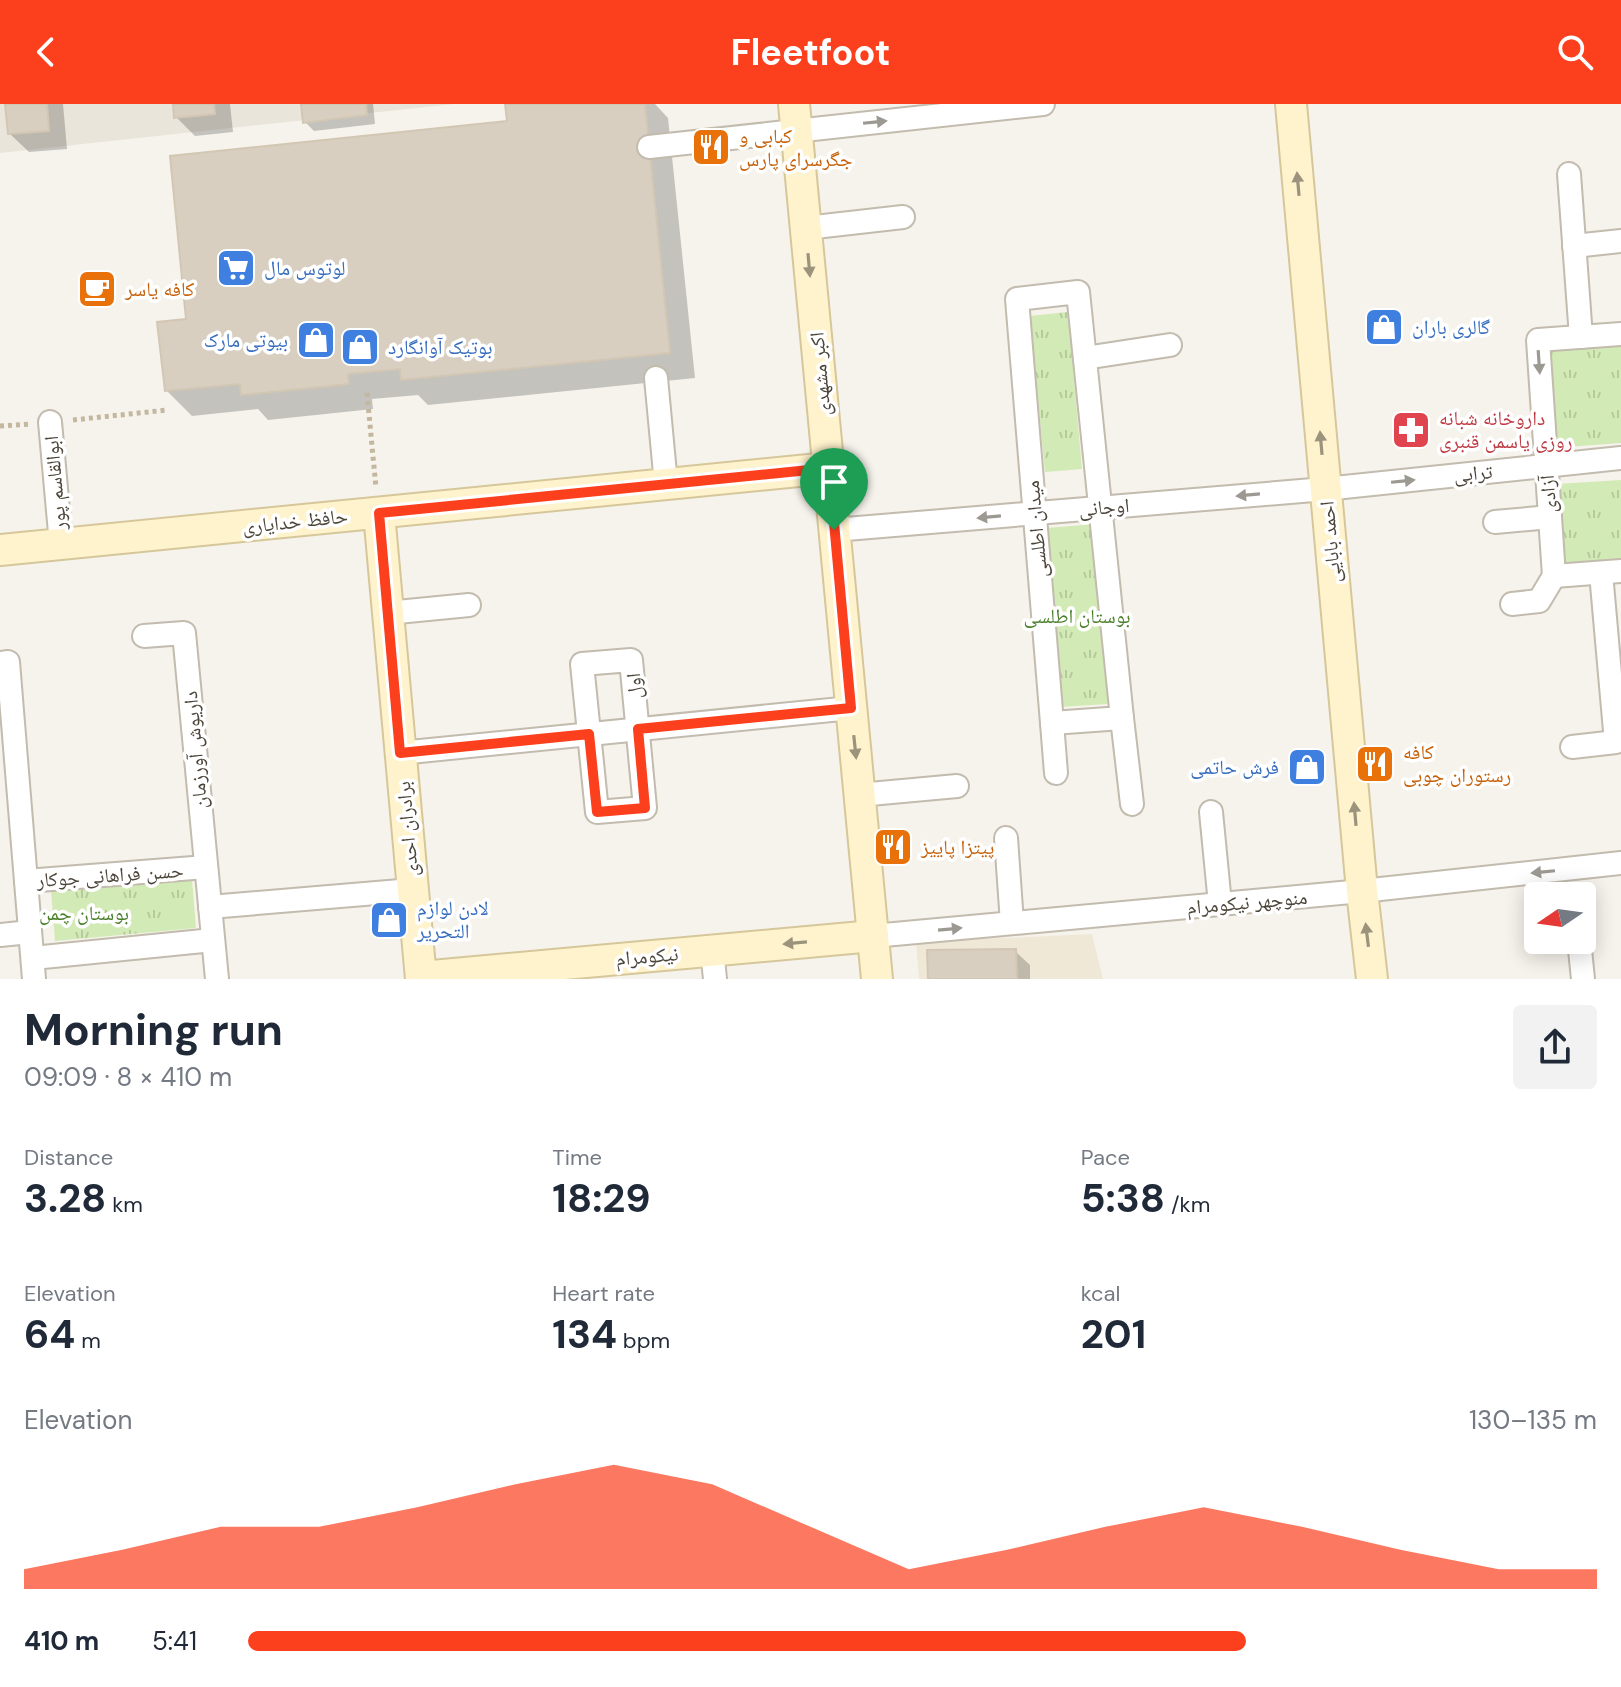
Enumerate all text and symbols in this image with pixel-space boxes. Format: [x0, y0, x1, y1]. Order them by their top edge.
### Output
text: Fleetfoot [731, 29, 890, 76]
icon: back [24, 30, 68, 74]
icon: search [1553, 30, 1597, 74]
one-way arrow [862, 116, 887, 129]
place label: کبابی و جگرسرای پارس [739, 123, 853, 172]
restaurant icon: کبابی و جگرسرای پارس [690, 126, 732, 168]
one-way arrow [1291, 171, 1304, 196]
supermarket icon: لوتوس مال [215, 247, 257, 289]
one-way arrow [803, 253, 816, 278]
place label: لوتوس مال [264, 255, 345, 281]
cafe icon: کافه یاسر [76, 268, 118, 310]
place label: کافه یاسر [124, 276, 194, 302]
shop icon: گالری باران [1363, 306, 1405, 348]
place label: گالری باران [1412, 314, 1490, 340]
shop icon: بیوتی مارک [295, 319, 337, 361]
shop icon: بوتیک آوانگارد [339, 326, 381, 368]
place label: بیوتی مارک [204, 327, 288, 353]
street label: اکبر مشهدی [803, 331, 837, 417]
place label: بوتیک آوانگارد [388, 334, 492, 360]
one-way arrow [1533, 350, 1546, 375]
place label: داروخانه شبانه روزی یاسمن قنبری [1439, 405, 1572, 454]
pharmacy icon: داروخانه شبانه روزی یاسمن قنبری [1390, 409, 1432, 451]
one-way arrow [1314, 430, 1327, 455]
street label: ابوالقاسم پور [38, 435, 73, 532]
pin [800, 448, 868, 530]
street label: ترابی [1452, 458, 1494, 488]
icon: arrive [812, 460, 856, 504]
street label: آزادی [1534, 473, 1562, 514]
one-way arrow [1391, 474, 1416, 487]
street label: میدان اطلسی [1019, 479, 1053, 579]
one-way arrow [1235, 489, 1260, 502]
street label: اوجانی [1077, 492, 1131, 522]
street label: احمد بابایی [1313, 500, 1347, 584]
street label: حافظ خدایاری [241, 503, 349, 539]
one-way arrow [976, 511, 1001, 524]
park label: بوستان اطلسی [1023, 603, 1131, 629]
street label: اول [620, 672, 648, 700]
street label: داریوش آورزمان [177, 690, 213, 810]
one-way arrow [848, 735, 861, 760]
place label: کافه رستوران چوبی [1403, 739, 1511, 788]
restaurant icon: کافه رستوران چوبی [1354, 743, 1396, 785]
shop icon: فرش حاتمی [1286, 746, 1328, 788]
place label: فرش حاتمی [1190, 754, 1279, 780]
street label: برادران احدی [390, 780, 424, 878]
one-way arrow [1348, 801, 1361, 826]
restaurant icon: پیتزا پاییز [872, 826, 914, 868]
place label: پیتزا پاییز [920, 834, 995, 860]
street label: حسن فراهانی جوکار [35, 857, 185, 893]
one-way arrow [1531, 865, 1556, 878]
north arrow [1524, 882, 1596, 954]
map controls [1524, 882, 1596, 954]
street label: منوچهر نیکومرام [1186, 884, 1309, 921]
place label: لادن لوازم التحریر [416, 895, 489, 944]
shop icon: لادن لوازم التحریر [368, 899, 410, 941]
park label: بوستان چمن [39, 900, 129, 926]
one-way arrow [938, 922, 963, 935]
one-way arrow [1360, 922, 1373, 947]
one-way arrow [782, 937, 807, 950]
street label: نیکومرام [614, 940, 680, 973]
text: Morning run [24, 1001, 283, 1059]
button: share [1513, 1005, 1597, 1089]
text: 09:09 · 8 × 410 m [24, 1060, 232, 1094]
text: Distance [24, 1143, 113, 1172]
text: Time [552, 1143, 602, 1172]
text: Pace [1081, 1143, 1130, 1172]
text: 3.28 [24, 1172, 106, 1224]
text: 18:29 [552, 1172, 651, 1224]
text: 5:38 [1081, 1172, 1165, 1224]
text: km [106, 1190, 143, 1219]
text: /km [1165, 1190, 1210, 1219]
text: Elevation [24, 1279, 116, 1308]
text: Heart rate [552, 1279, 655, 1308]
text: kcal [1081, 1279, 1120, 1308]
text: 64 [24, 1308, 75, 1360]
text: 134 [552, 1308, 617, 1360]
text: 201 [1081, 1308, 1146, 1360]
text: m [75, 1326, 101, 1355]
text: bpm [617, 1326, 670, 1355]
text: Elevation [24, 1403, 132, 1437]
text: 130–135 m [1469, 1403, 1597, 1437]
text: 410 m [24, 1624, 99, 1658]
text: 5:41 [152, 1624, 197, 1658]

